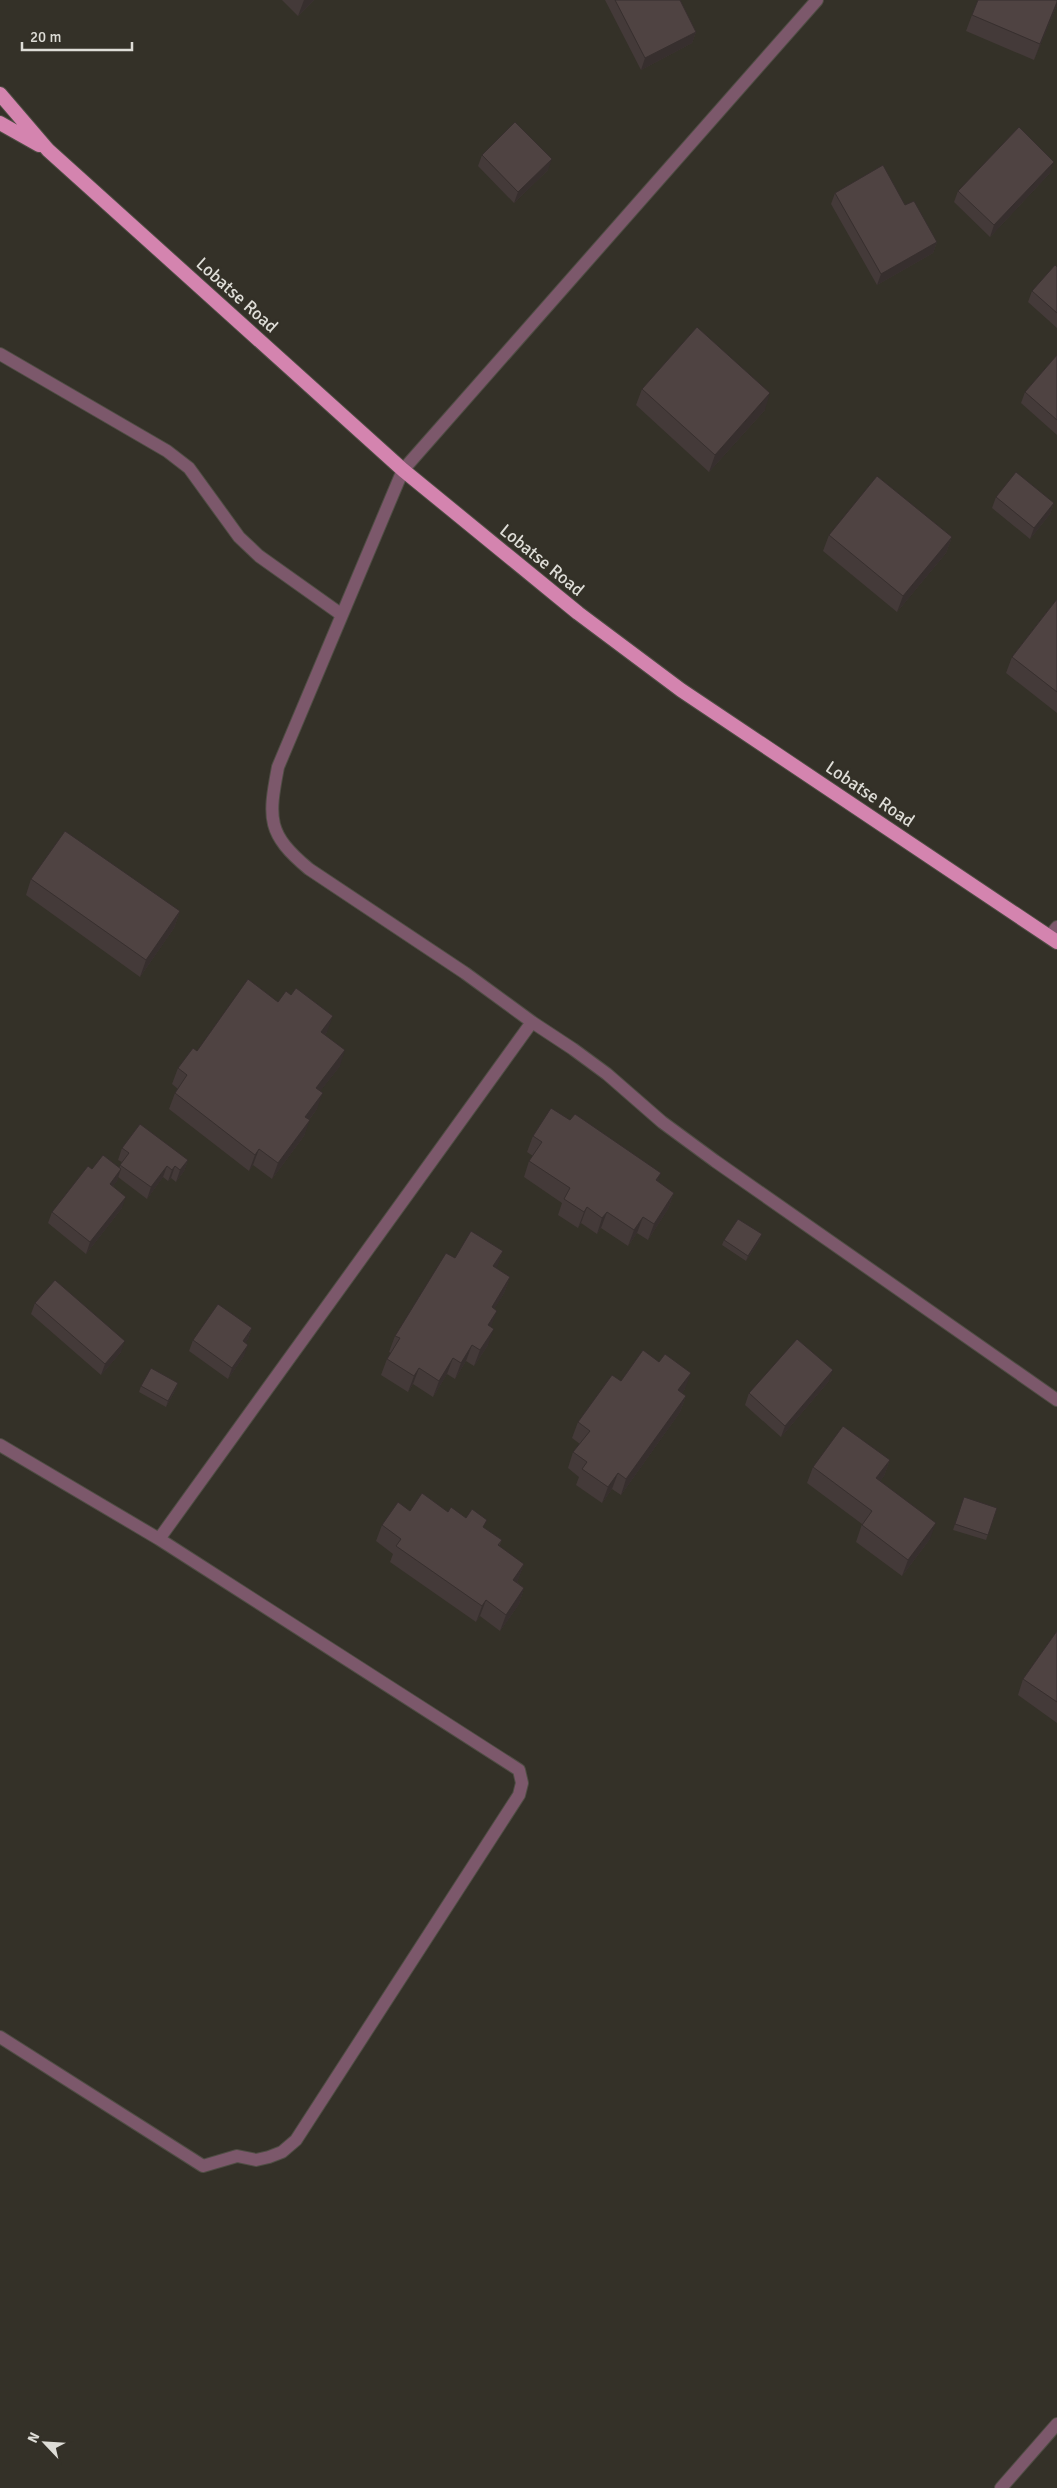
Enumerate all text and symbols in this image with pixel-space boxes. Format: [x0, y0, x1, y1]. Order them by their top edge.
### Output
scale bar [22, 20, 132, 52]
text: 20 m [30, 28, 61, 46]
street label: Lobatse Road [192, 253, 282, 337]
street label: Lobatse Road [495, 519, 589, 601]
street label: Lobatse Road [821, 756, 919, 832]
north arrow [20, 2418, 70, 2468]
text: N [24, 2430, 43, 2446]

